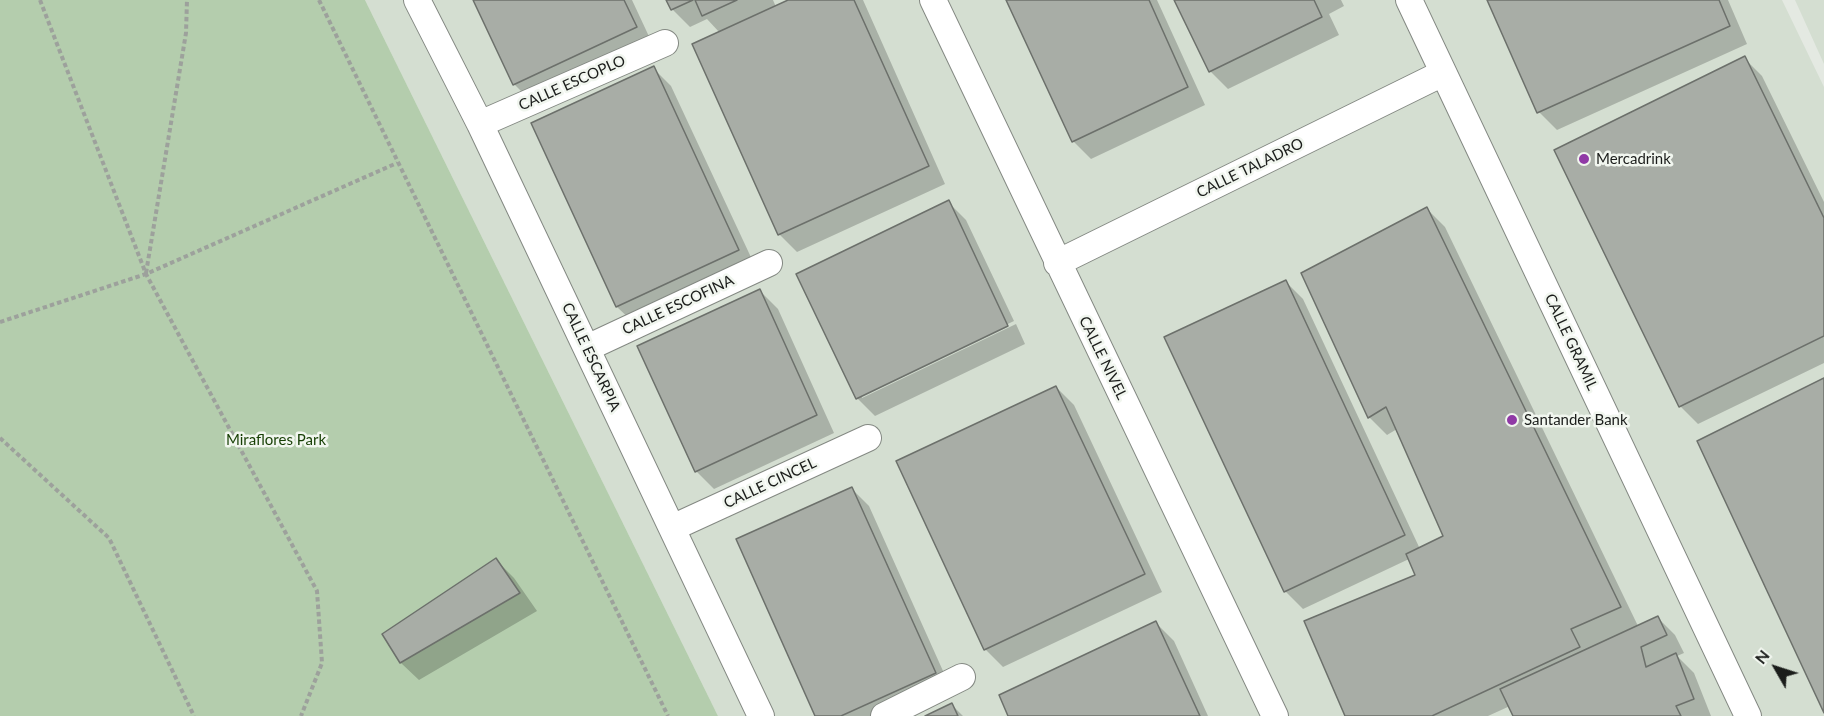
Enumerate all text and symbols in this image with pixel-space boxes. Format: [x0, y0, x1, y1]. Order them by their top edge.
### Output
street label: CALLE ESCOPLO [516, 51, 628, 115]
street label: CALLE TALADRO [1194, 134, 1306, 202]
place label: Mercadrink [1596, 150, 1671, 168]
marker: Mercadrink [1577, 152, 1591, 166]
street label: CALLE ESCOFINA [619, 271, 737, 339]
street label: CALLE GRAMIL [1541, 291, 1601, 393]
street label: CALLE ESCARPIA [558, 300, 624, 414]
street label: CALLE NIVEL [1075, 313, 1131, 403]
place label: Santander Bank [1524, 411, 1628, 429]
marker: Santander Bank [1505, 413, 1519, 427]
park label: Miraflores Park [226, 431, 326, 449]
street label: CALLE CINCEL [721, 454, 819, 512]
north arrow [1746, 638, 1806, 698]
text: N [1750, 646, 1773, 667]

